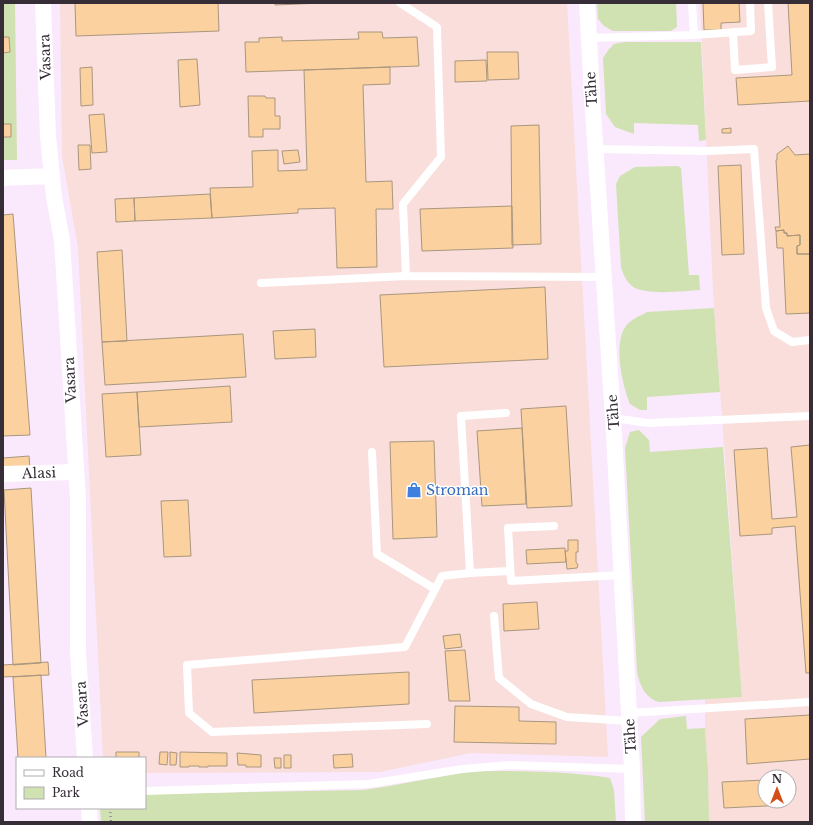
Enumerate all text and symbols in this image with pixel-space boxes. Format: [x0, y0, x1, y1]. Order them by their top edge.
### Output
street label: Vasara [35, 33, 55, 81]
street label: Tähe [581, 71, 601, 107]
street label: Vasara [60, 356, 80, 404]
street label: Tähe [603, 394, 623, 430]
street label: Alasi [21, 463, 57, 483]
shop icon: Stroman [405, 481, 423, 499]
place label: Stroman [426, 481, 489, 499]
street label: Vasara [71, 680, 93, 729]
street label: Tähe [620, 718, 640, 754]
legend [16, 757, 146, 809]
text: Road [52, 765, 84, 780]
north arrow [757, 769, 797, 809]
text: N [772, 772, 783, 786]
text: Park [52, 785, 80, 800]

